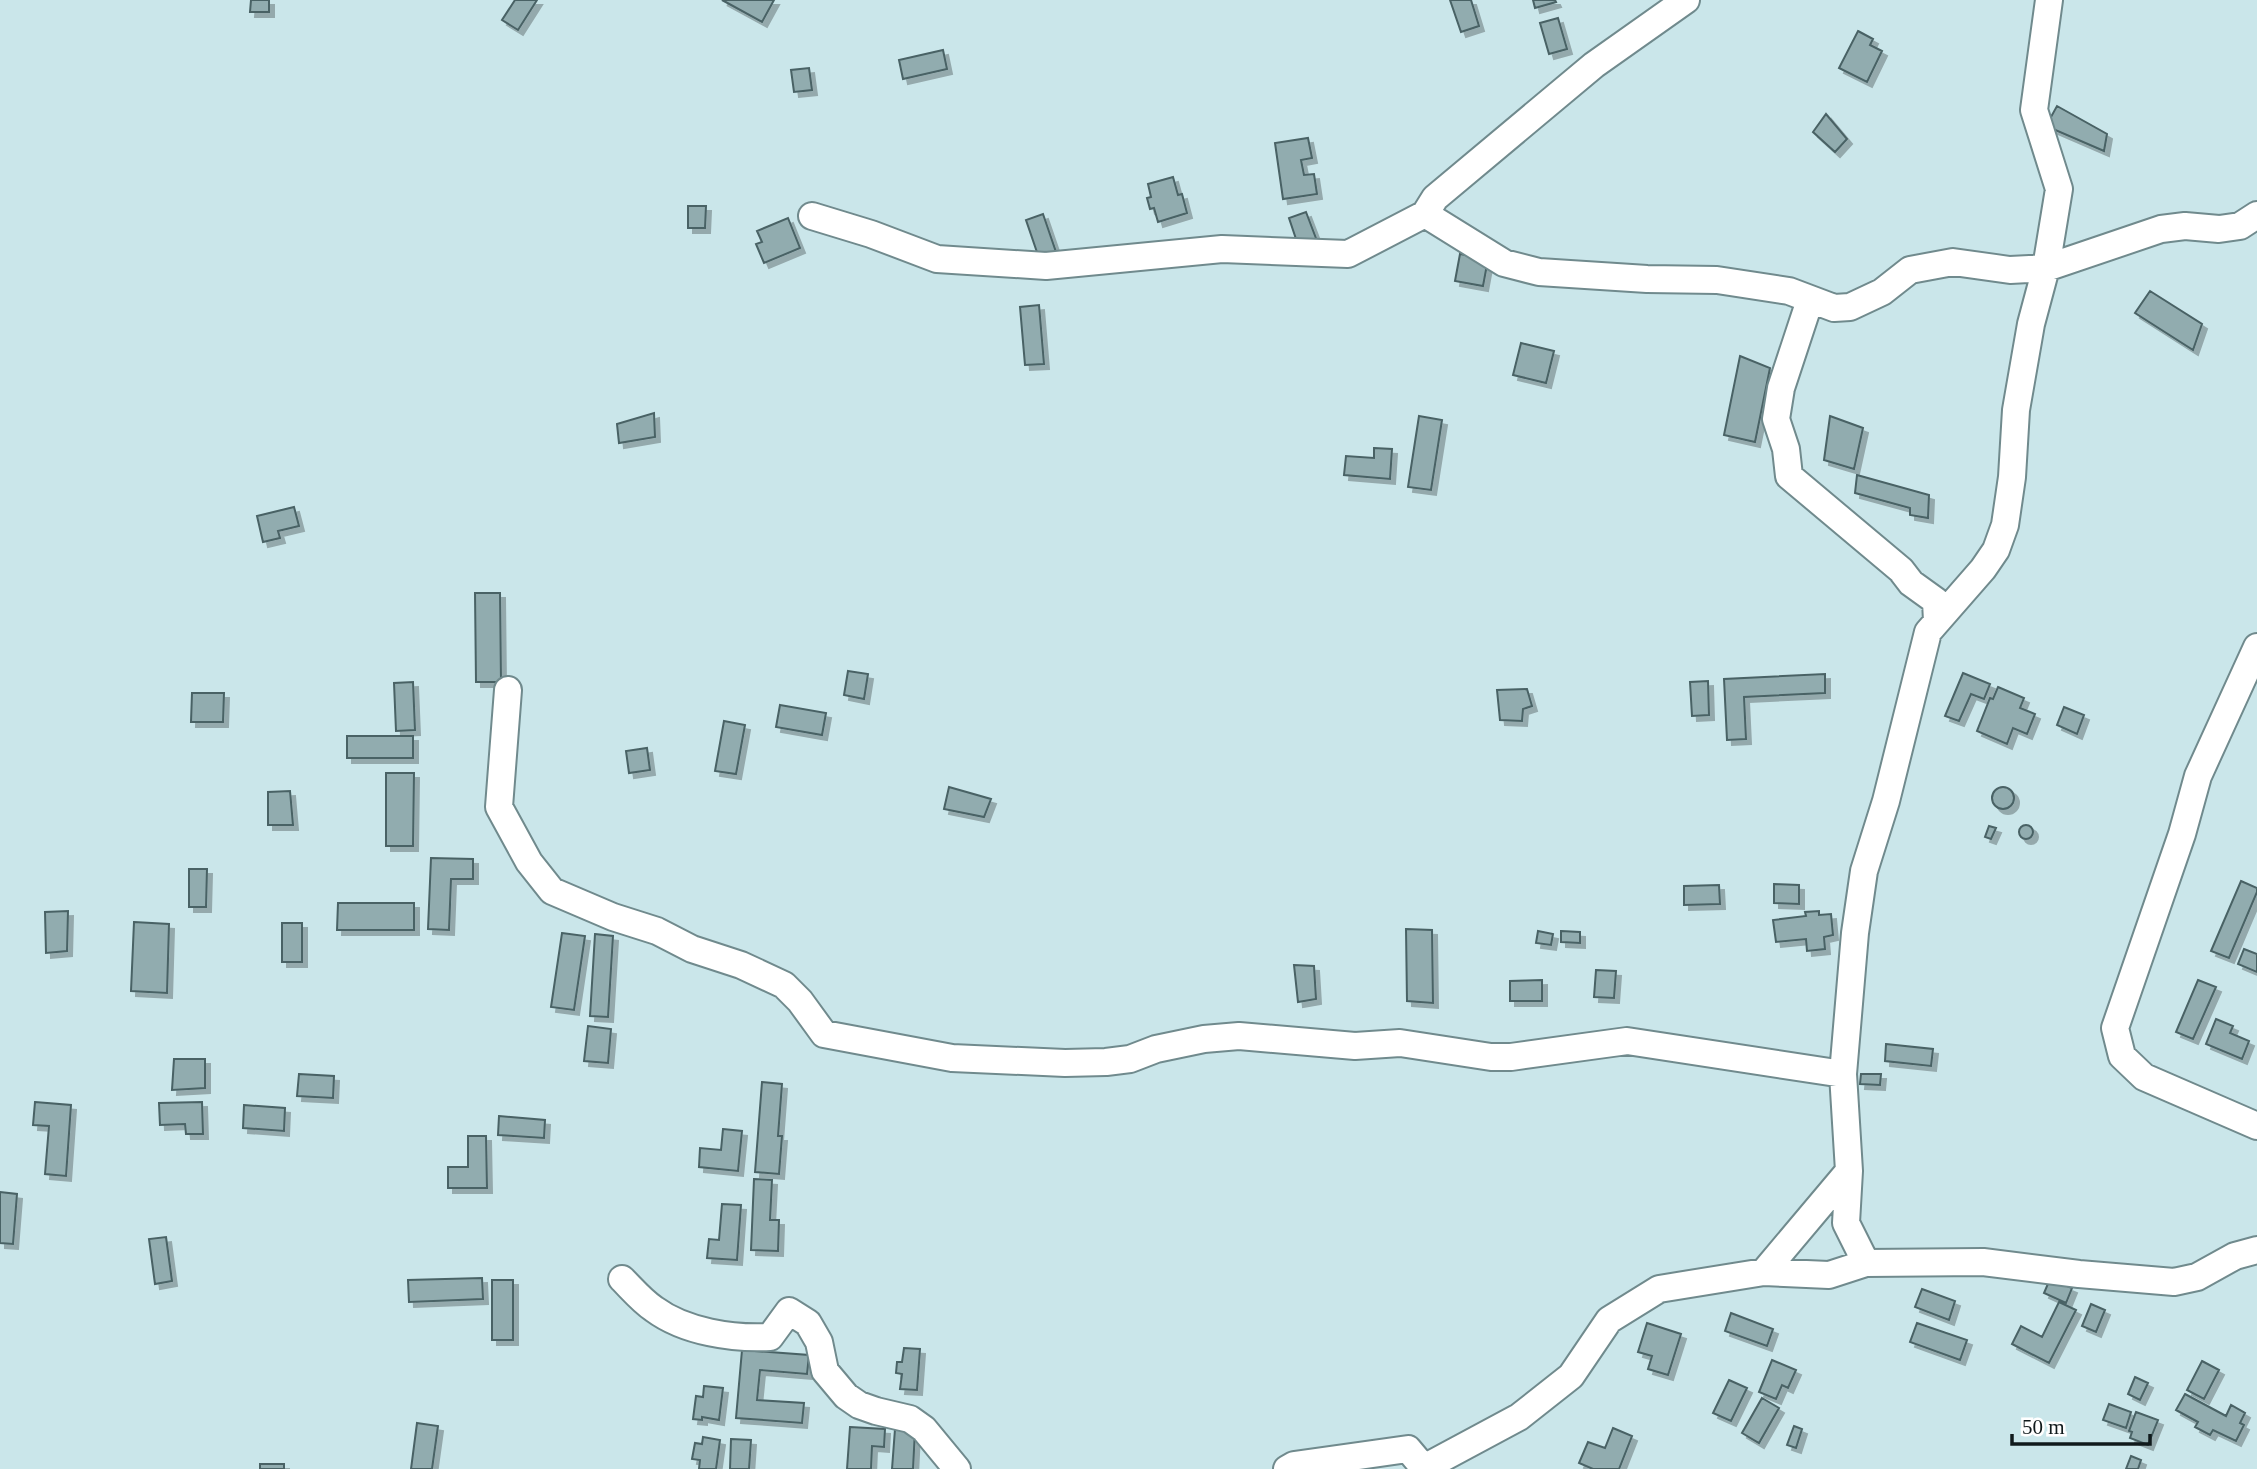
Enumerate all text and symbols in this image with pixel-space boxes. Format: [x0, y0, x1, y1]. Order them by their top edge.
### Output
scale bar [2012, 1402, 2150, 1446]
text: 50 m [2022, 1415, 2065, 1439]

